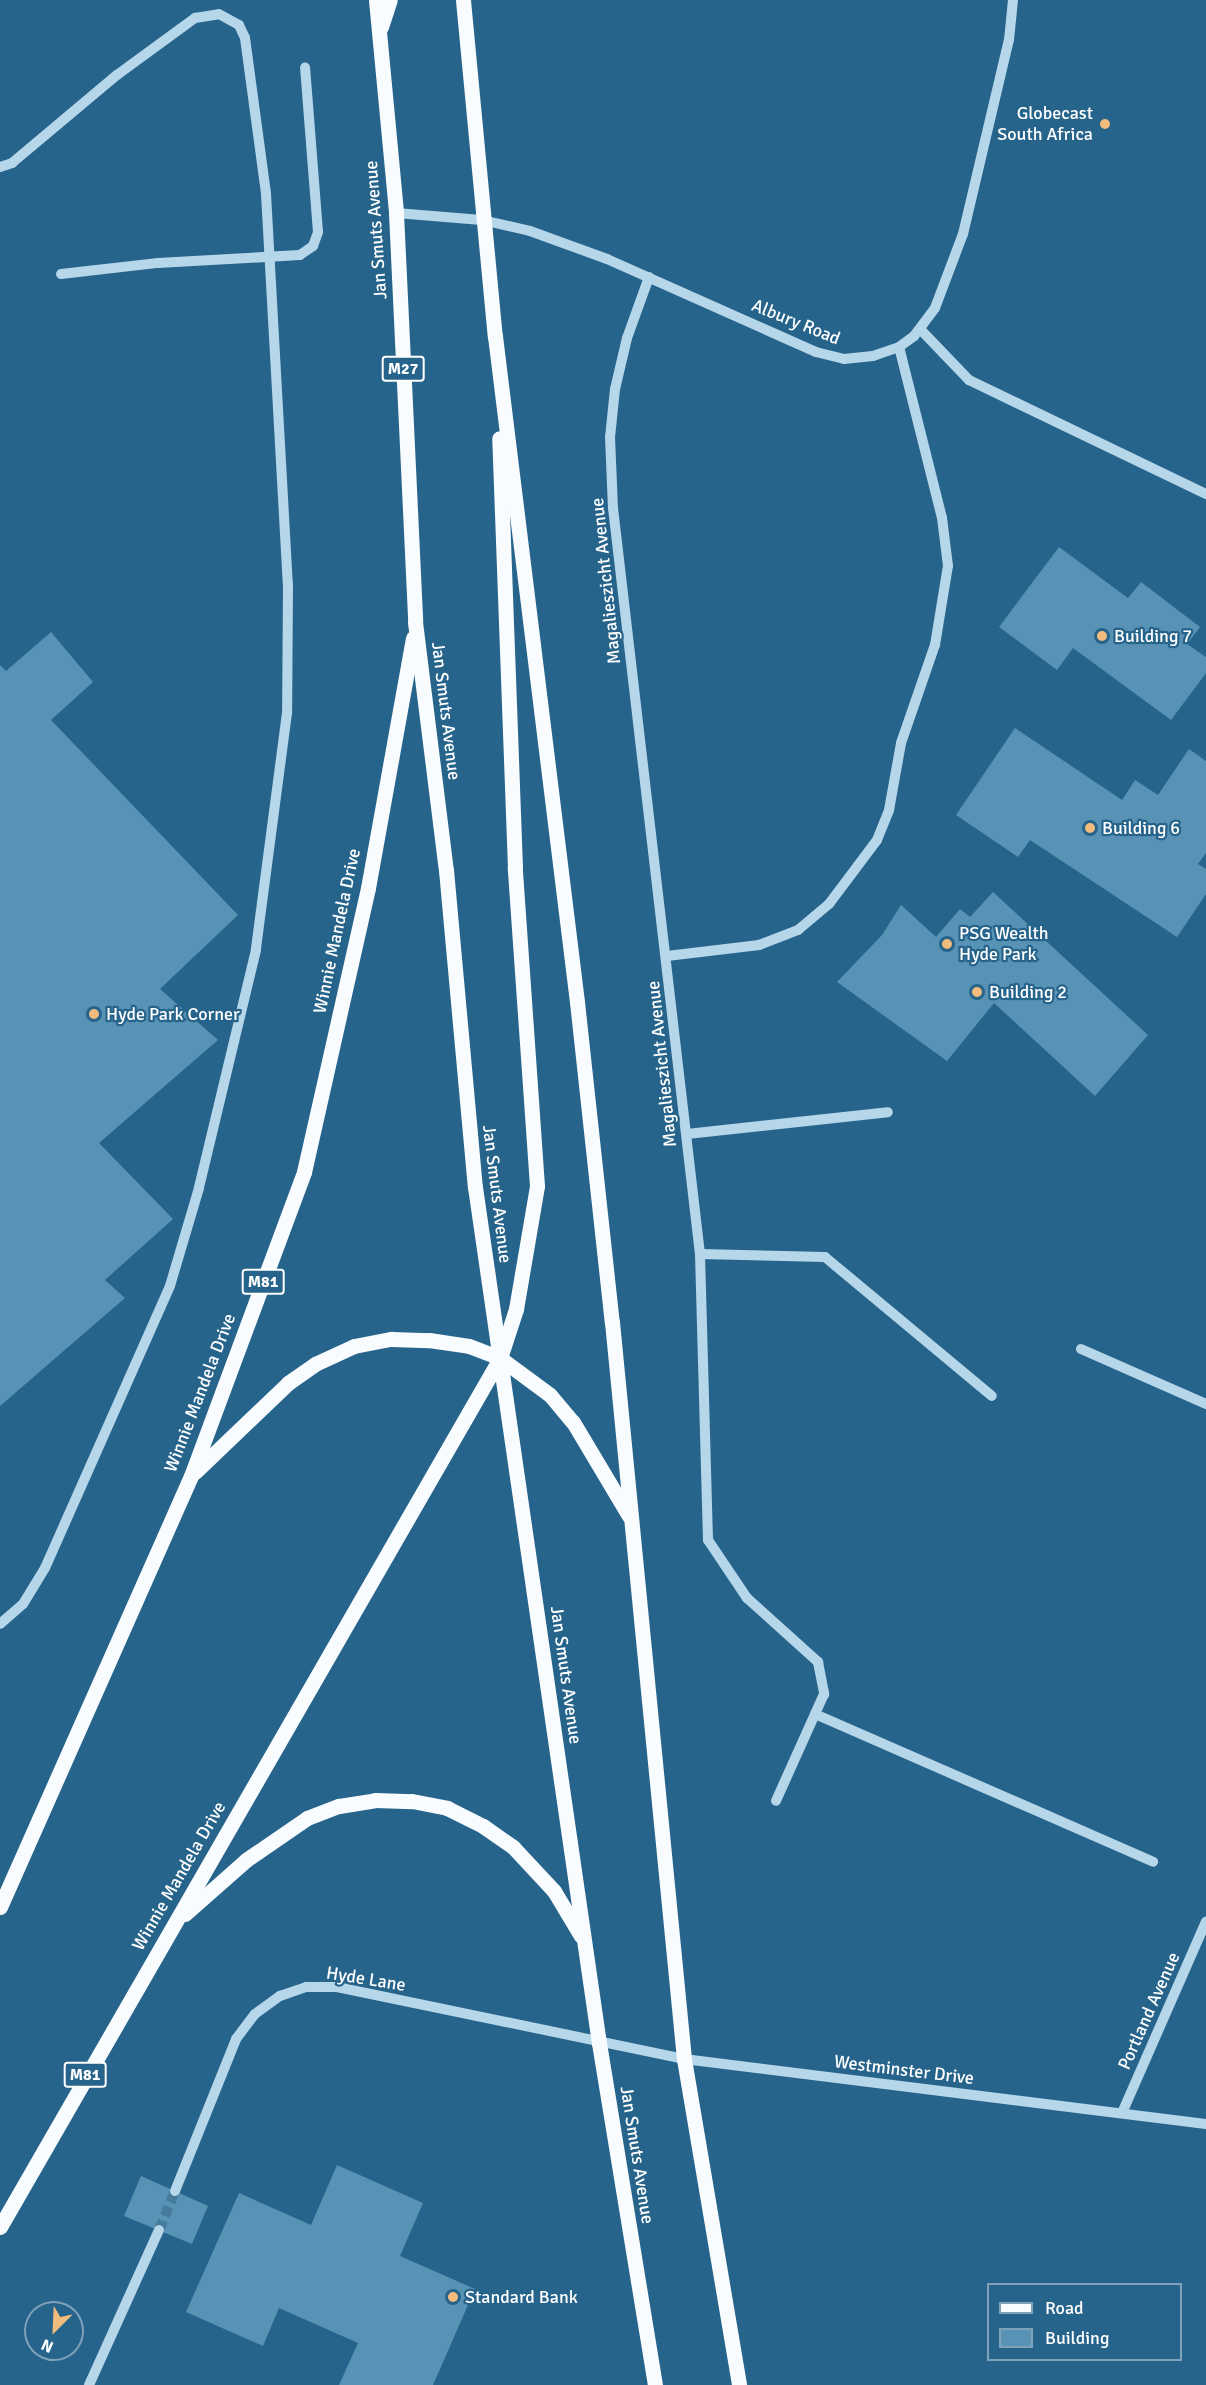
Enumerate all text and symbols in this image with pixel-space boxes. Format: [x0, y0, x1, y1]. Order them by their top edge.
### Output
place label: Globecast South Africa [997, 103, 1093, 146]
marker: Globecast South Africa [1098, 117, 1112, 131]
street label: Jan Smuts Avenue [360, 160, 392, 300]
street label: Albury Road [749, 294, 843, 350]
road number: M27 [380, 356, 426, 382]
street label: Magalieszicht Avenue [587, 497, 625, 665]
place label: Building 7 [1114, 625, 1192, 647]
marker: Building 7 [1095, 629, 1109, 643]
street label: Jan Smuts Avenue [427, 641, 465, 781]
place label: Building 6 [1102, 817, 1180, 839]
marker: Building 6 [1083, 821, 1097, 835]
street label: Winnie Mandela Drive [309, 846, 365, 1016]
place label: PSG Wealth Hyde Park [959, 923, 1049, 966]
marker: PSG Wealth Hyde Park [940, 937, 954, 951]
street label: Magalieszicht Avenue [643, 980, 681, 1148]
place label: Building 2 [989, 981, 1067, 1003]
marker: Building 2 [970, 985, 984, 999]
place label: Hyde Park Corner [106, 1003, 240, 1025]
marker: Hyde Park Corner [87, 1007, 101, 1021]
street label: Jan Smuts Avenue [478, 1124, 516, 1264]
road number: M81 [240, 1269, 286, 1295]
street label: Winnie Mandela Drive [160, 1311, 240, 1475]
street label: Jan Smuts Avenue [546, 1605, 586, 1745]
street label: Winnie Mandela Drive [128, 1798, 230, 1954]
street label: Portland Avenue [1113, 1949, 1185, 2073]
street label: Hyde Lane [325, 1962, 407, 1996]
street label: Westminster Drive [833, 2051, 975, 2089]
road number: M81 [62, 2062, 107, 2088]
street label: Jan Smuts Avenue [615, 2085, 659, 2225]
legend [987, 2283, 1182, 2361]
place label: Standard Bank [465, 2286, 578, 2308]
marker: Standard Bank [446, 2290, 460, 2304]
text: Road [1045, 2297, 1084, 2319]
north arrow [24, 2301, 84, 2361]
text: Building [1045, 2327, 1109, 2349]
text: N [38, 2334, 57, 2357]

